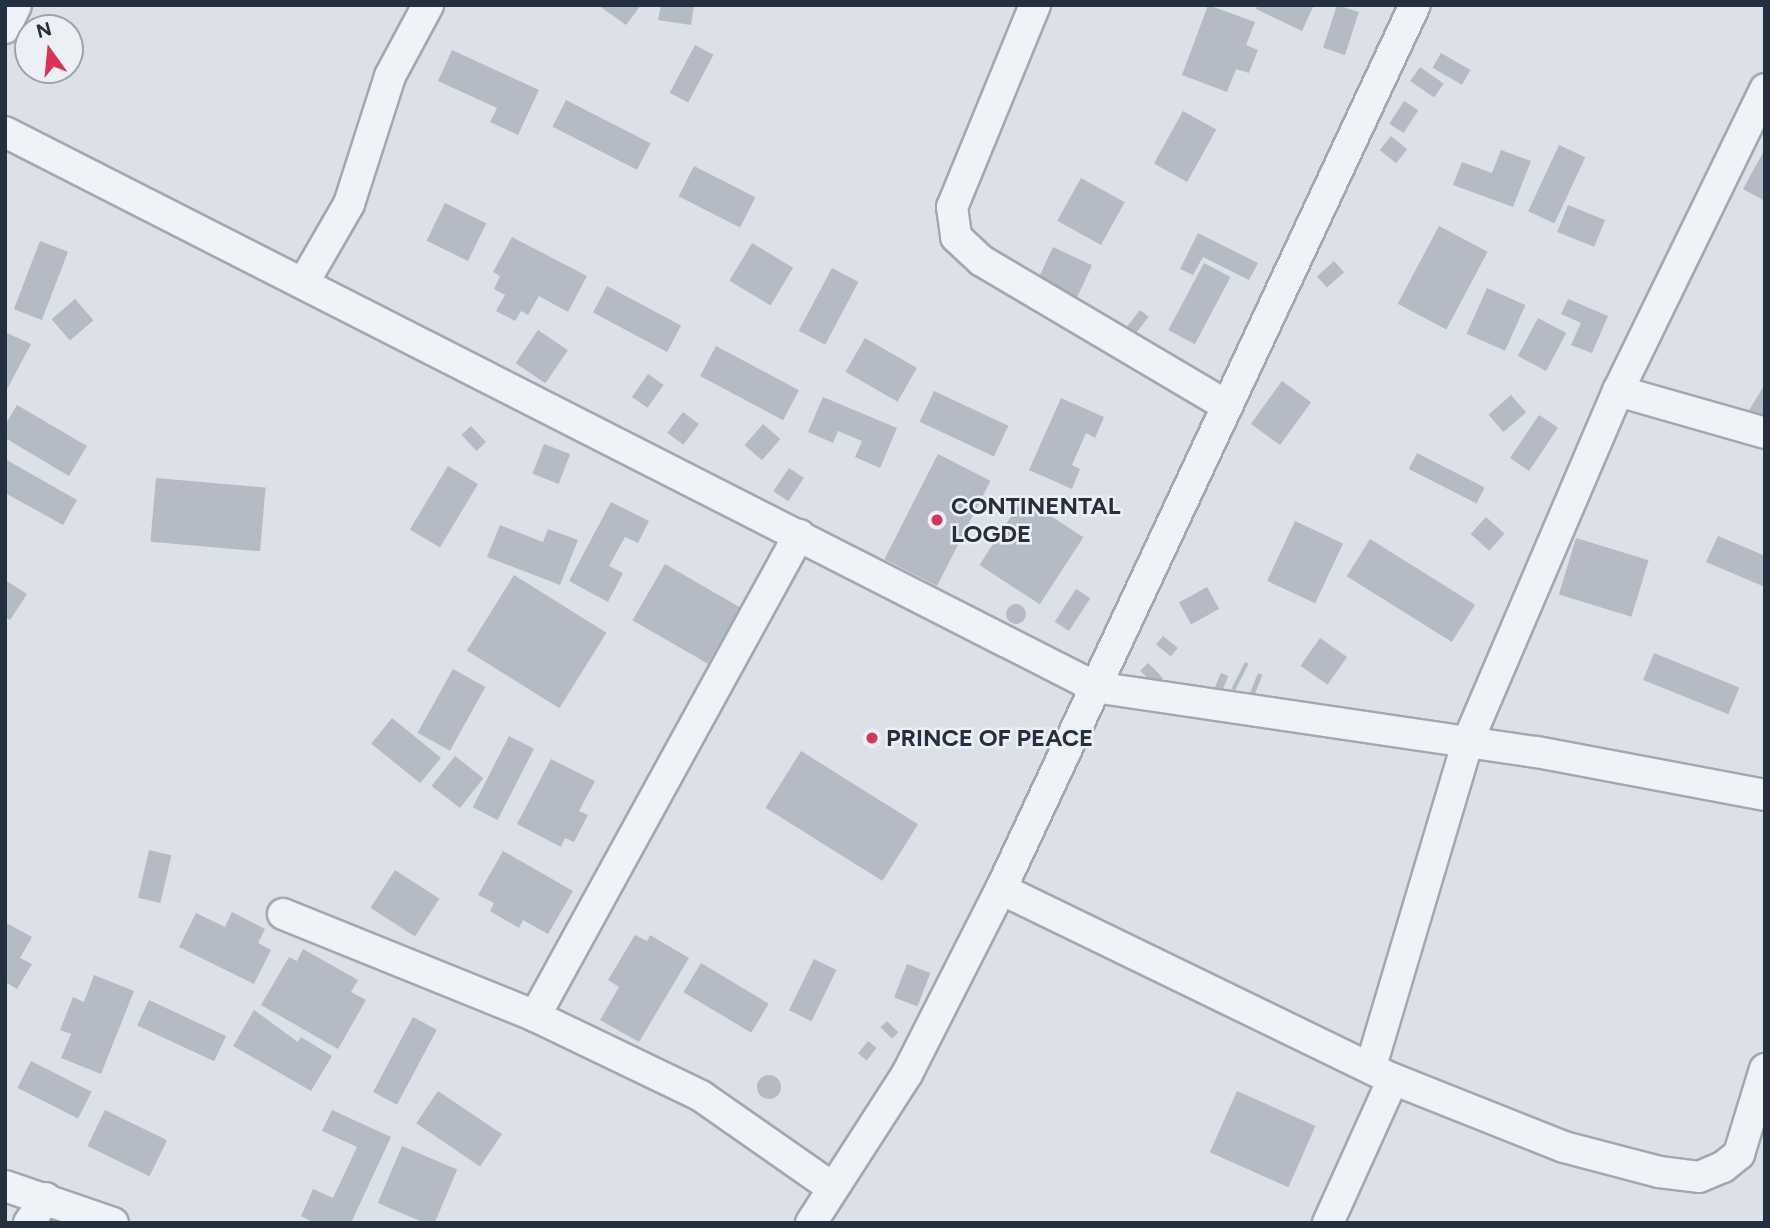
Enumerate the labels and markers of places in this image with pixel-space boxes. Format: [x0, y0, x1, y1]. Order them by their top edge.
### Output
place label: CONTINENTAL LOGDE [951, 492, 1121, 548]
marker: CONTINENTAL LOGDE [929, 512, 945, 528]
place label: PRINCE OF PEACE [886, 724, 1093, 752]
marker: PRINCE OF PEACE [864, 730, 880, 746]

